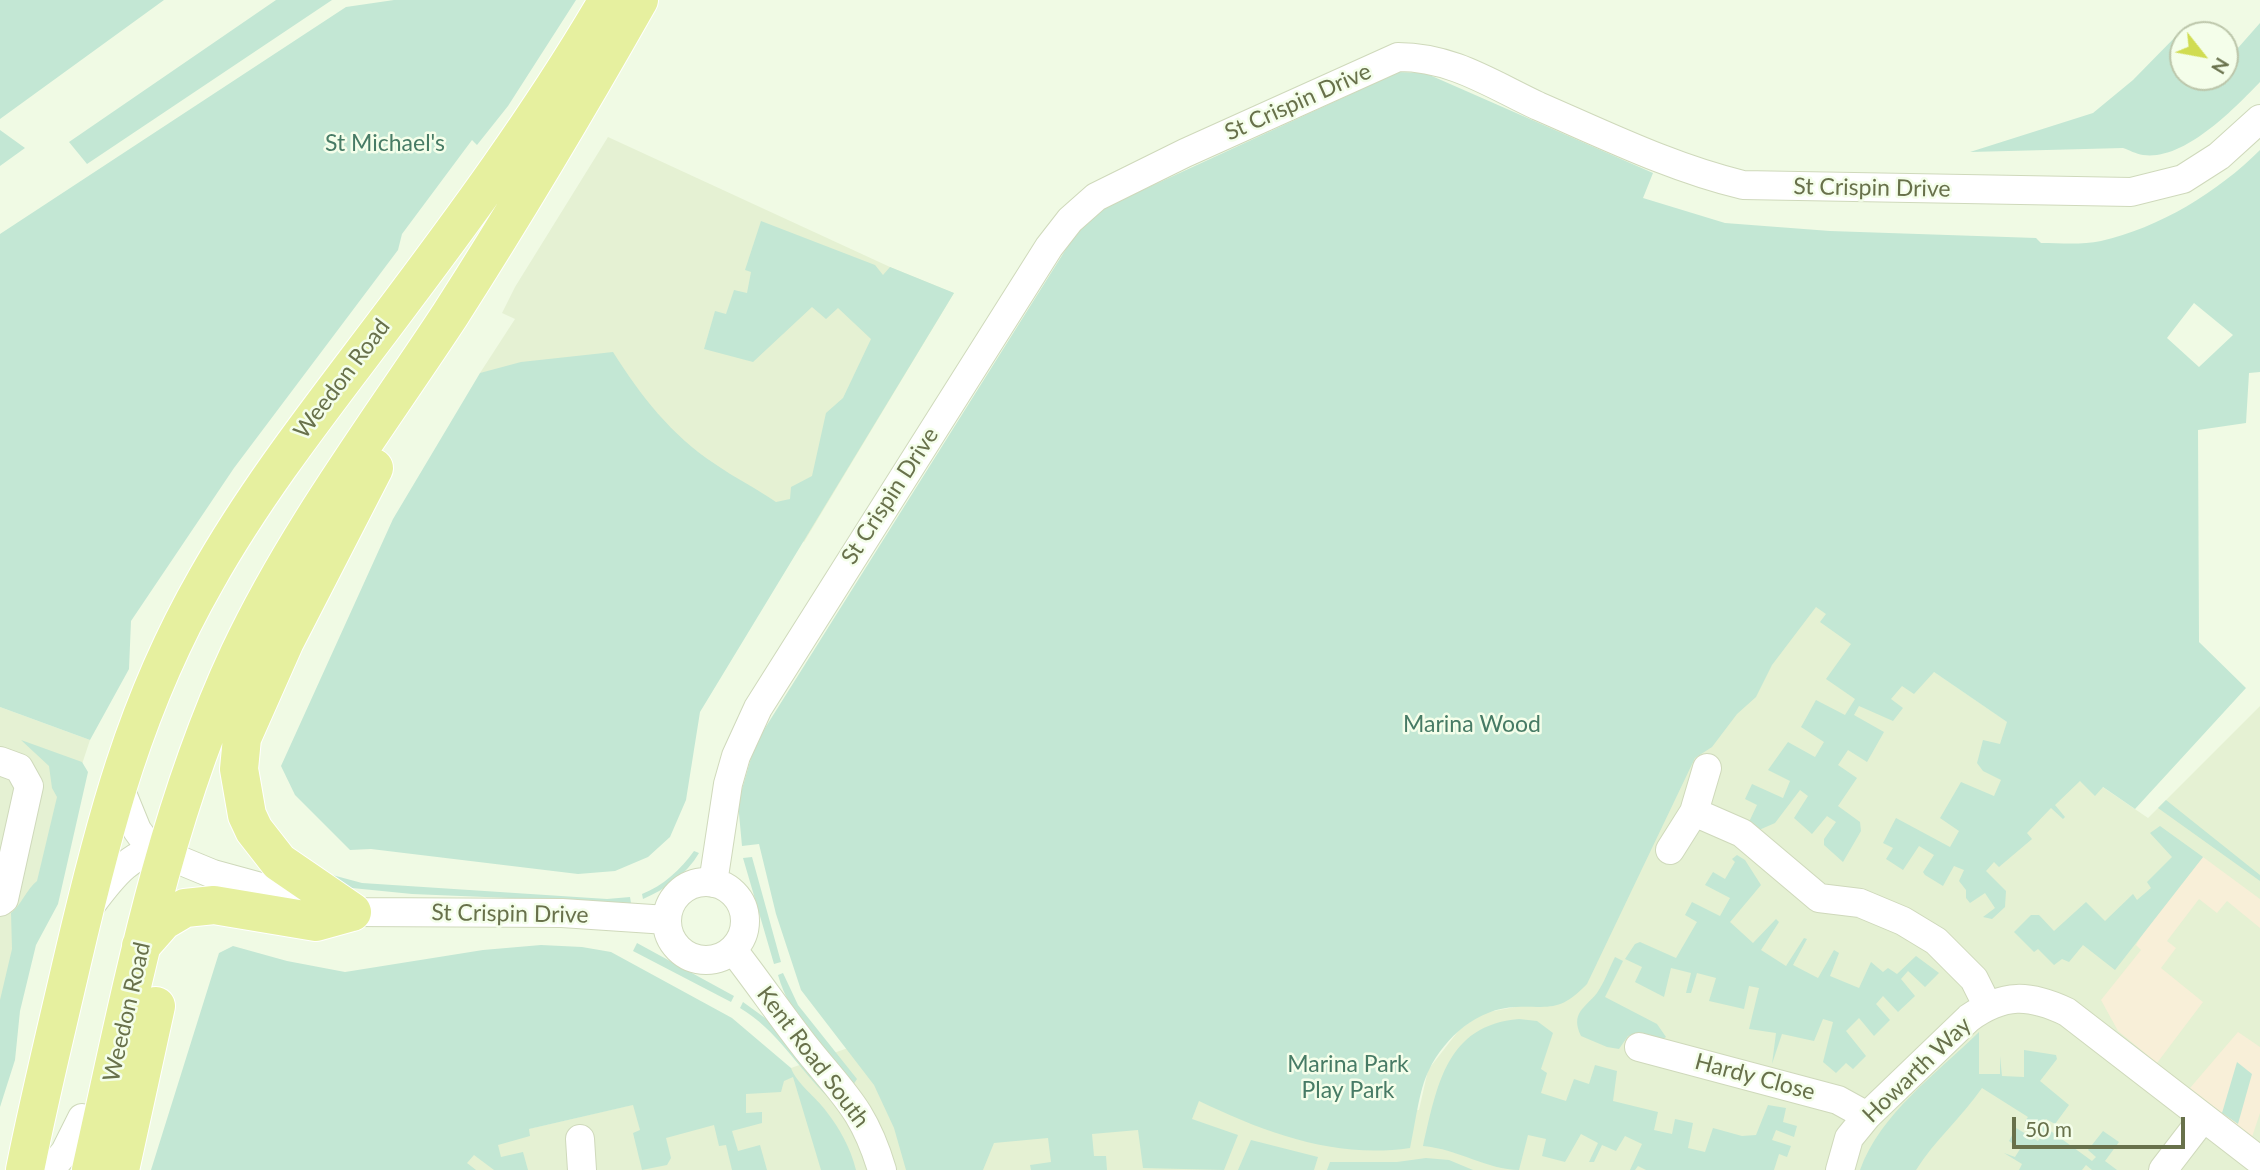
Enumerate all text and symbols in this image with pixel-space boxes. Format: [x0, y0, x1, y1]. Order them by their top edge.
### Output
north arrow [2169, 21, 2239, 91]
text: N [2207, 54, 2234, 78]
street label: St Crispin Drive [1221, 57, 1375, 147]
park label: St Michael's [325, 130, 445, 158]
street label: St Crispin Drive [1793, 173, 1951, 203]
street label: Weedon Road [288, 314, 396, 444]
street label: St Crispin Drive [836, 423, 944, 569]
park label: Marina Wood [1403, 711, 1541, 739]
street label: St Crispin Drive [431, 899, 589, 929]
street label: Weedon Road [98, 939, 156, 1085]
street label: Kent Road South [751, 981, 875, 1133]
street label: Howarth Way [1857, 1011, 1977, 1129]
street label: Hardy Close [1692, 1048, 1818, 1106]
park label: Marina Park Play Park [1287, 1051, 1409, 1105]
scale bar [2015, 1104, 2188, 1148]
text: 50 m [2025, 1116, 2072, 1141]

